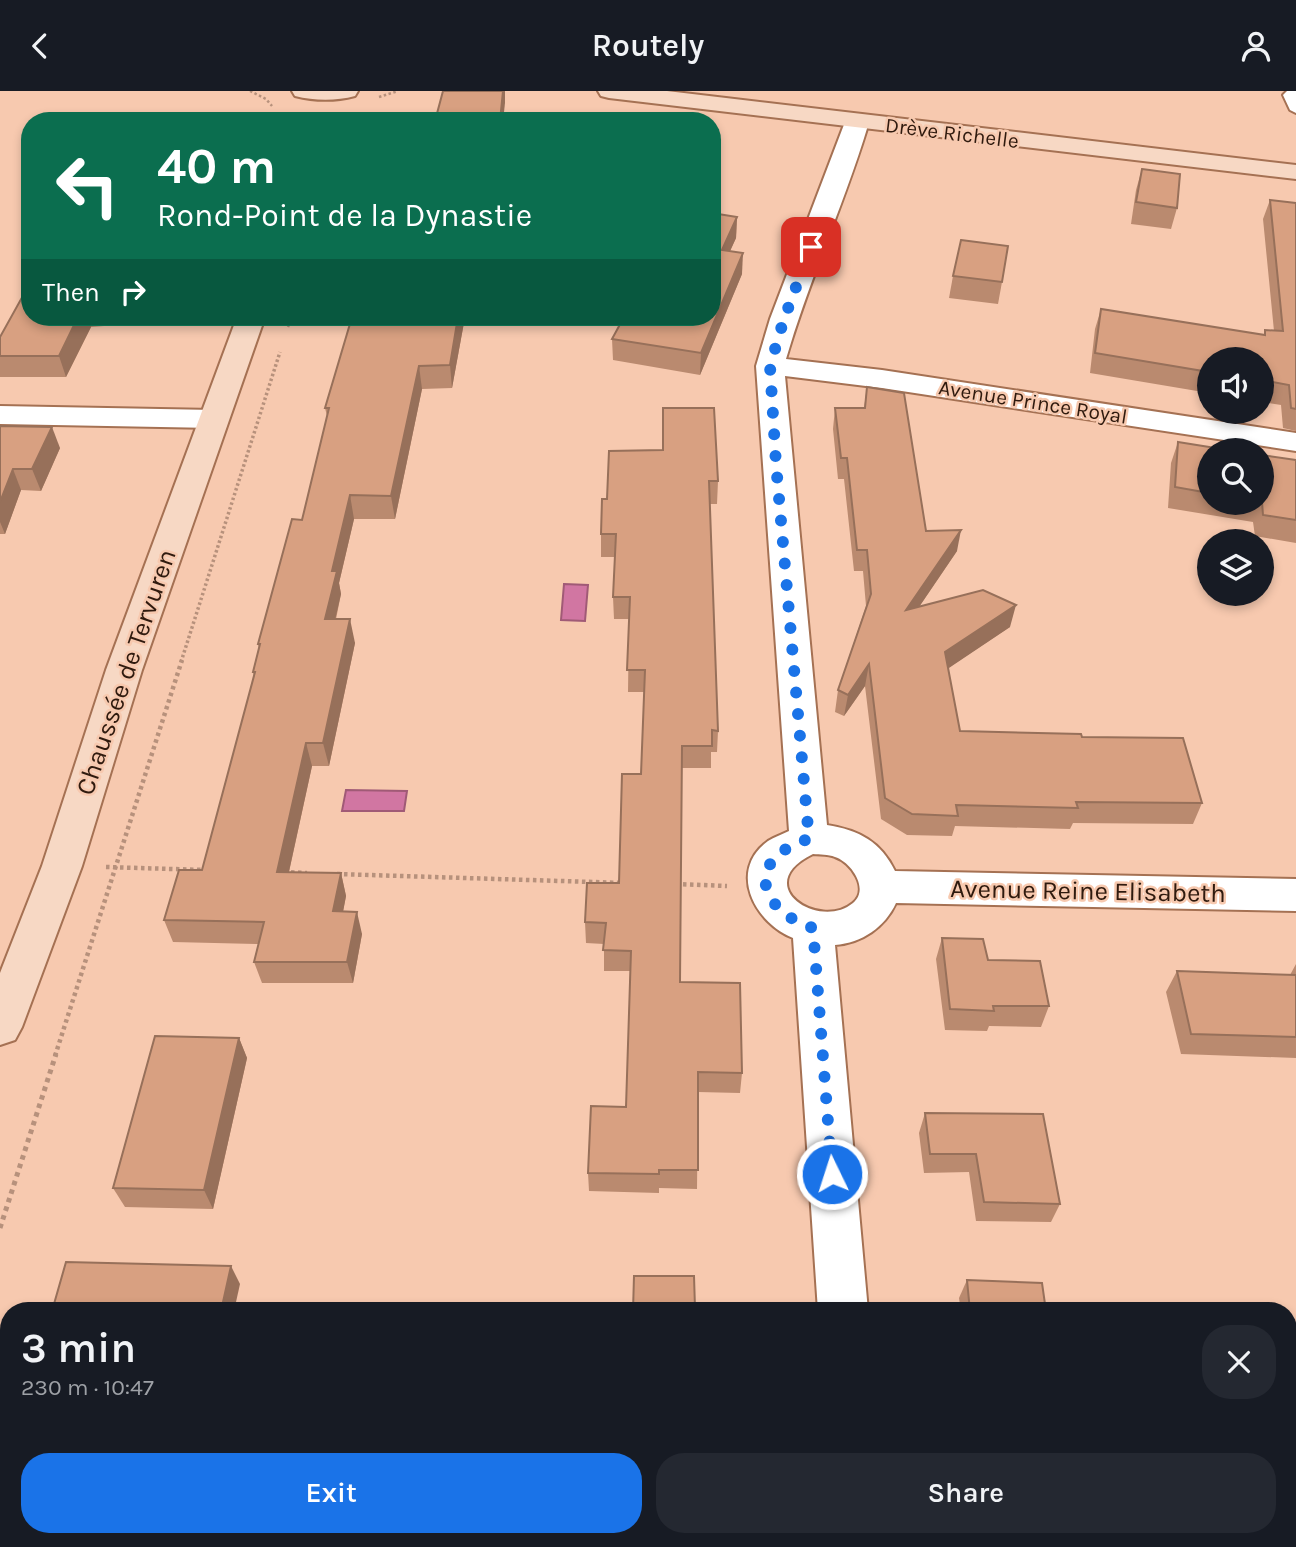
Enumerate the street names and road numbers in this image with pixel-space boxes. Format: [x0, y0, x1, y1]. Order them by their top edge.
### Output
street label: Drève Richelle [884, 113, 1020, 153]
street label: Avenue Prince Royal [937, 375, 1129, 429]
street label: Chaussée de Tervuren [69, 545, 183, 799]
street label: Avenue Reine Elisabeth [950, 873, 1226, 909]

